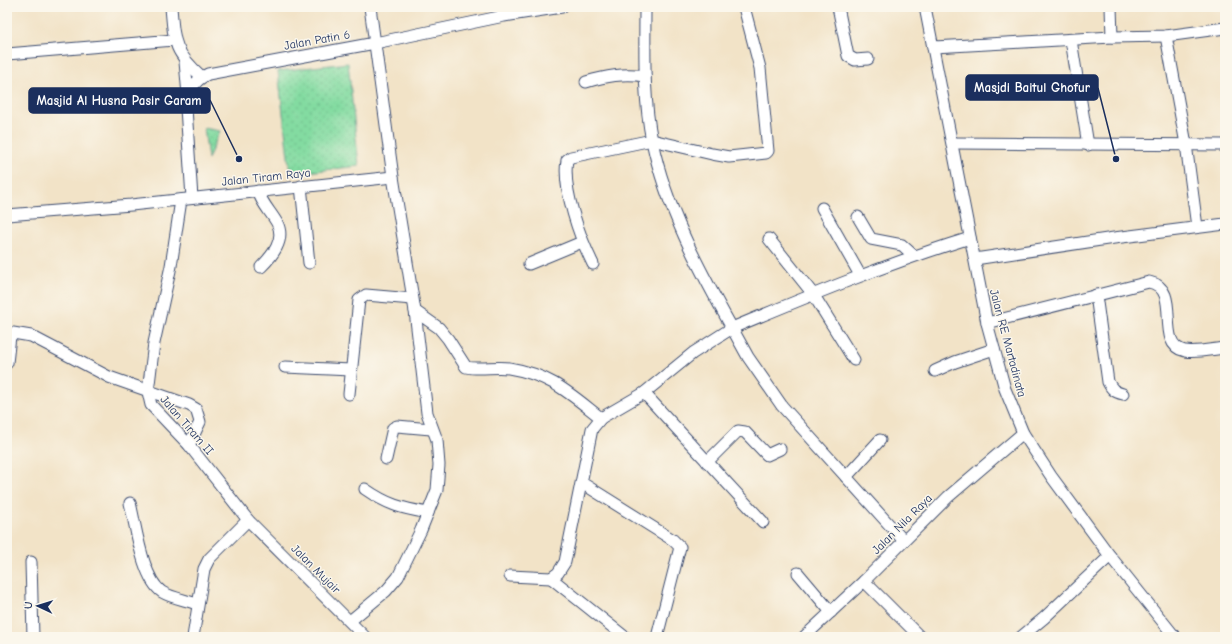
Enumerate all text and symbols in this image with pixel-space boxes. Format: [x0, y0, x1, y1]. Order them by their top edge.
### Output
street label: Jalan Patin 6 [283, 27, 351, 53]
callout: Masjdi Baitul Ghofur [966, 75, 1098, 100]
text: Masjdi Baitul Ghofur [974, 80, 1091, 95]
callout: Masjid Al Husna Pasir Garam [29, 88, 210, 113]
text: Masjid Al Husna Pasir Garam [36, 93, 202, 108]
street label: Jalan Tiram Raya [221, 165, 311, 189]
street label: Jalan RE Martadinata [987, 288, 1029, 398]
street label: Jalan Tiram II [157, 392, 217, 458]
street label: Jalan Nila Raya [869, 491, 935, 557]
street label: Jalan Mujair [288, 541, 344, 597]
north arrow [18, 586, 58, 626]
text: U [22, 601, 35, 609]

